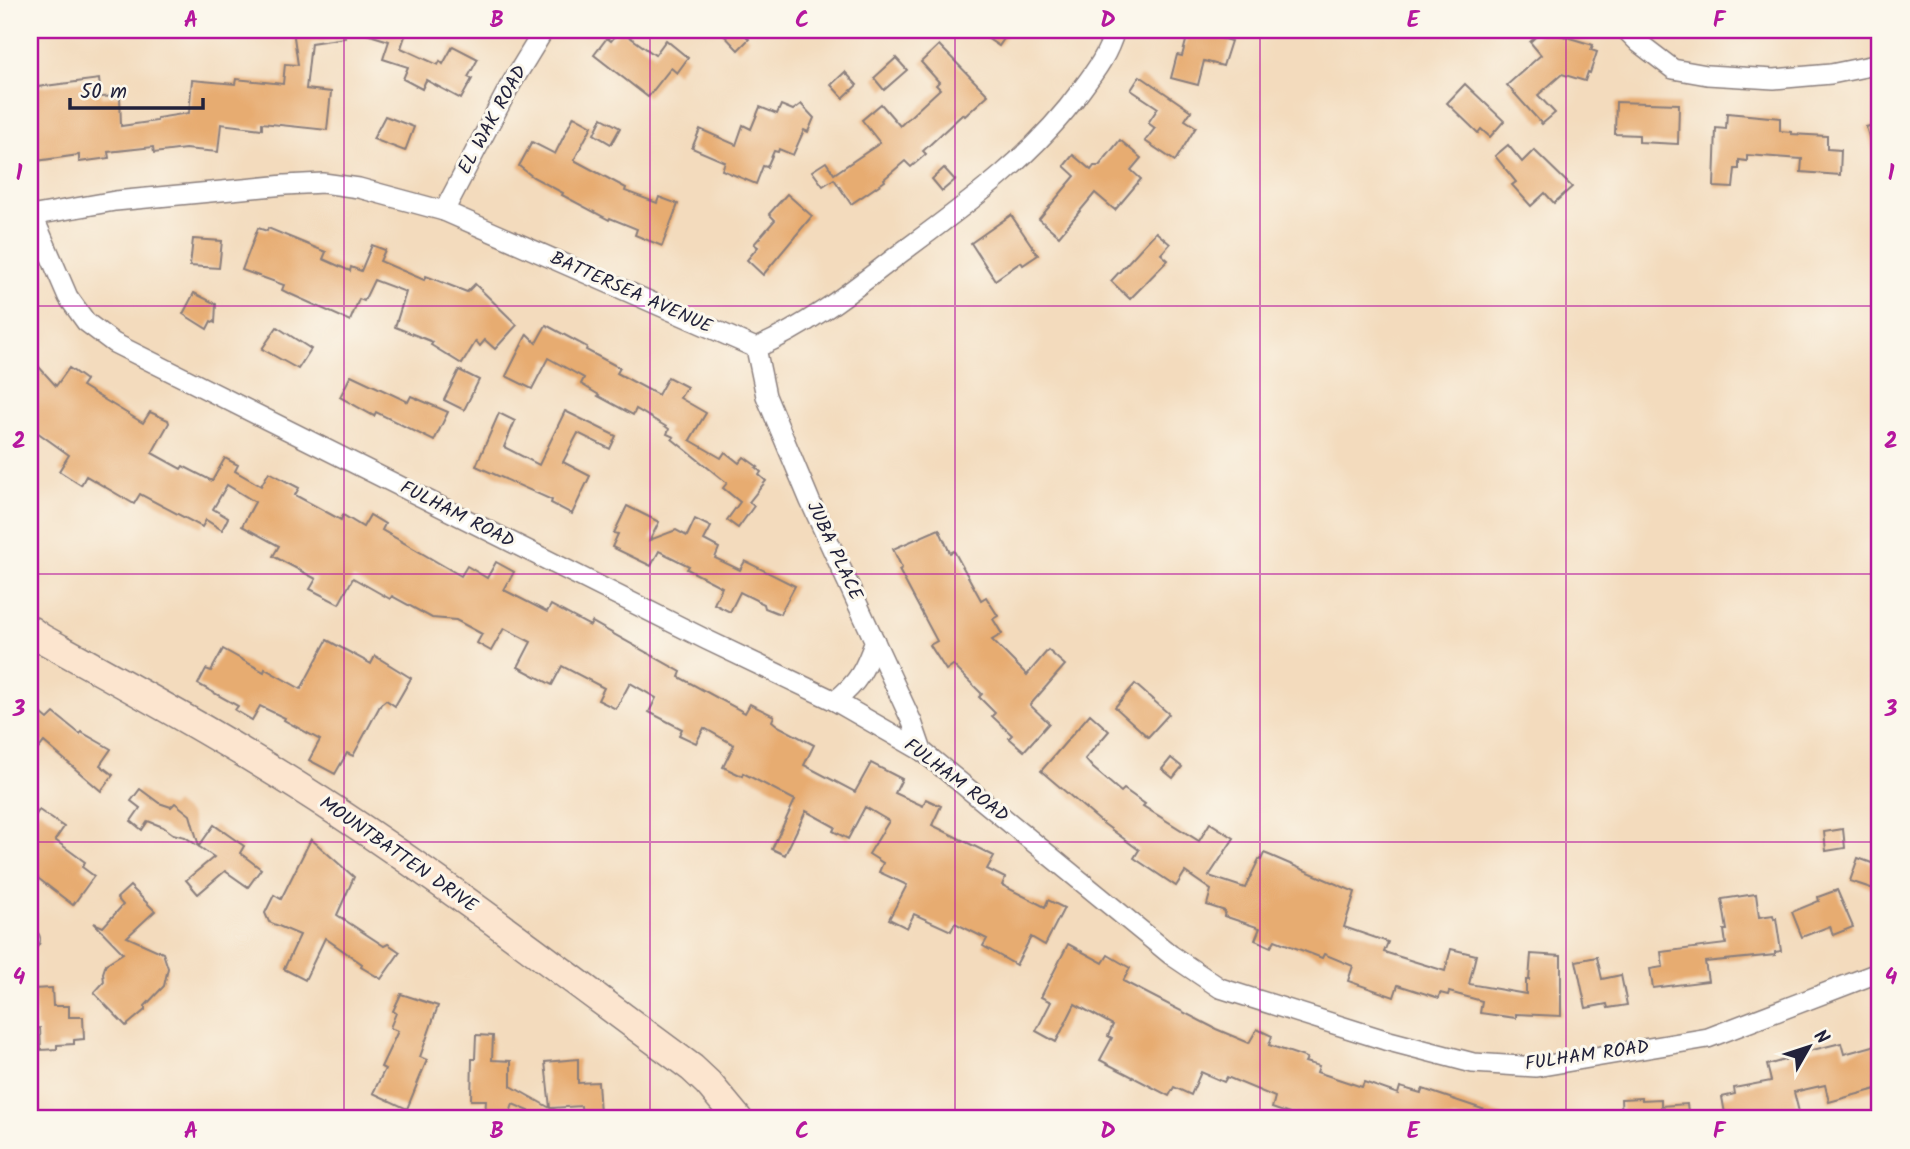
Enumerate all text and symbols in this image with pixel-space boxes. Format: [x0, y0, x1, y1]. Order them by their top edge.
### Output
text: A [184, 3, 198, 39]
text: B [490, 3, 504, 39]
text: C [795, 3, 809, 39]
text: D [1100, 3, 1116, 39]
text: E [1407, 3, 1421, 39]
text: F [1713, 3, 1727, 39]
street label: EL WAK ROAD [451, 60, 535, 180]
scale bar [70, 66, 203, 110]
text: 50 m [80, 76, 127, 109]
text: 1 [16, 156, 23, 192]
text: 1 [1888, 156, 1895, 192]
street label: BATTERSEA AVENUE [545, 244, 718, 343]
text: 2 [12, 424, 26, 460]
text: 2 [1884, 424, 1898, 460]
street label: FULHAM ROAD [394, 473, 520, 557]
street label: JUBA PLACE [798, 496, 870, 606]
text: 3 [12, 692, 26, 728]
text: 3 [1884, 692, 1898, 728]
street label: FULHAM ROAD [897, 731, 1015, 831]
street label: MOUNTBATTEN DRIVE [313, 789, 484, 921]
text: 4 [13, 960, 26, 996]
text: 4 [1885, 960, 1898, 996]
north arrow [1773, 1012, 1843, 1082]
text: N [1805, 1023, 1836, 1052]
street label: FULHAM ROAD [1523, 1032, 1651, 1080]
text: A [184, 1114, 198, 1149]
text: B [490, 1114, 504, 1149]
text: C [795, 1114, 809, 1149]
text: D [1100, 1114, 1116, 1149]
text: E [1407, 1114, 1421, 1149]
text: F [1713, 1114, 1727, 1149]

